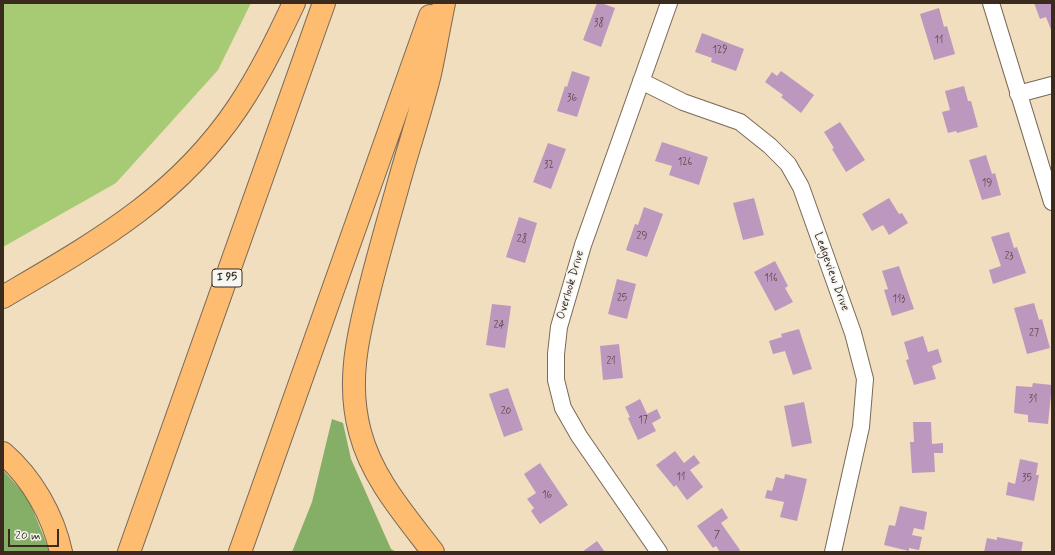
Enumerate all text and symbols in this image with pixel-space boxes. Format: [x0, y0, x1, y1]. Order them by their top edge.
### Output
house number: 38 [594, 18, 604, 30]
house number: 11 [935, 35, 943, 47]
house number: 129 [712, 45, 728, 57]
house number: 36 [567, 93, 577, 105]
house number: 126 [678, 157, 692, 169]
house number: 32 [544, 160, 554, 172]
house number: 19 [982, 178, 992, 190]
house number: 29 [637, 231, 647, 243]
street label: Ledgeview Drive [810, 231, 852, 313]
house number: 28 [517, 234, 527, 246]
street label: Overlook Drive [554, 249, 588, 321]
house number: 23 [1004, 251, 1014, 263]
road number: I 95 [212, 269, 242, 287]
house number: 116 [764, 273, 778, 285]
house number: 25 [617, 293, 627, 305]
house number: 113 [893, 294, 905, 306]
house number: 24 [494, 320, 504, 332]
house number: 27 [1029, 328, 1039, 340]
house number: 21 [606, 356, 616, 368]
house number: 31 [1029, 394, 1037, 406]
house number: 20 [501, 406, 511, 418]
house number: 17 [638, 415, 648, 427]
house number: 11 [677, 472, 685, 484]
house number: 35 [1022, 473, 1032, 485]
house number: 16 [542, 490, 552, 502]
scale bar [10, 521, 61, 547]
text: 20 m [15, 528, 41, 544]
house number: 7 [714, 530, 720, 542]

